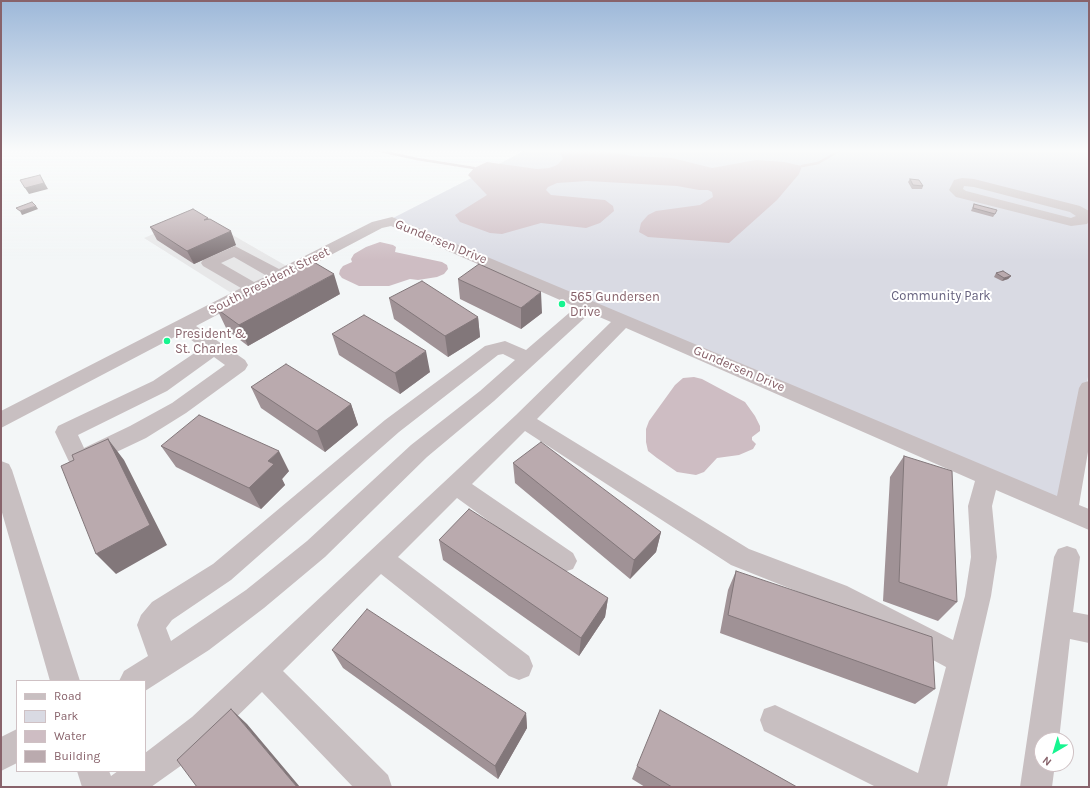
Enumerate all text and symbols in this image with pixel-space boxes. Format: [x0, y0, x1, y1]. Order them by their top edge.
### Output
street label: Gundersen Drive [393, 216, 489, 268]
street label: South President Street [206, 244, 332, 318]
park label: Community Park [891, 288, 991, 304]
place label: 565 Gundersen Drive [570, 289, 660, 320]
marker: 565 Gundersen Drive [557, 299, 567, 309]
place label: President & St. Charles [175, 326, 246, 357]
marker: President & St. Charles [162, 336, 172, 346]
street label: Gundersen Drive [691, 343, 787, 395]
legend [16, 680, 146, 772]
text: Road [54, 689, 82, 703]
text: Park [54, 709, 78, 723]
text: Water [54, 729, 86, 743]
north arrow [1034, 732, 1074, 772]
text: Building [54, 749, 100, 763]
text: N [1040, 754, 1054, 769]

